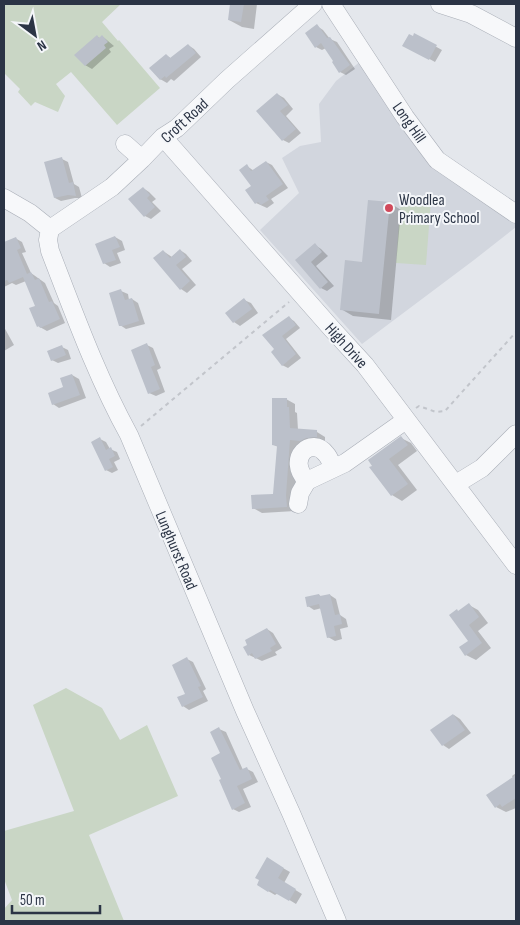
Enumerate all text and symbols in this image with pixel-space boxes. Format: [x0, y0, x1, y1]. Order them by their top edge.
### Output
north arrow [10, 10, 60, 60]
text: N [34, 36, 49, 55]
street label: Croft Road [157, 95, 213, 147]
street label: Long Hill [388, 99, 430, 147]
place label: Woodlea Primary School [399, 191, 480, 228]
marker: Woodlea Primary School [383, 202, 395, 214]
street label: High Drive [320, 319, 371, 373]
street label: Lunghurst Road [151, 508, 201, 593]
scale bar [12, 882, 100, 914]
text: 50 m [20, 891, 45, 910]

